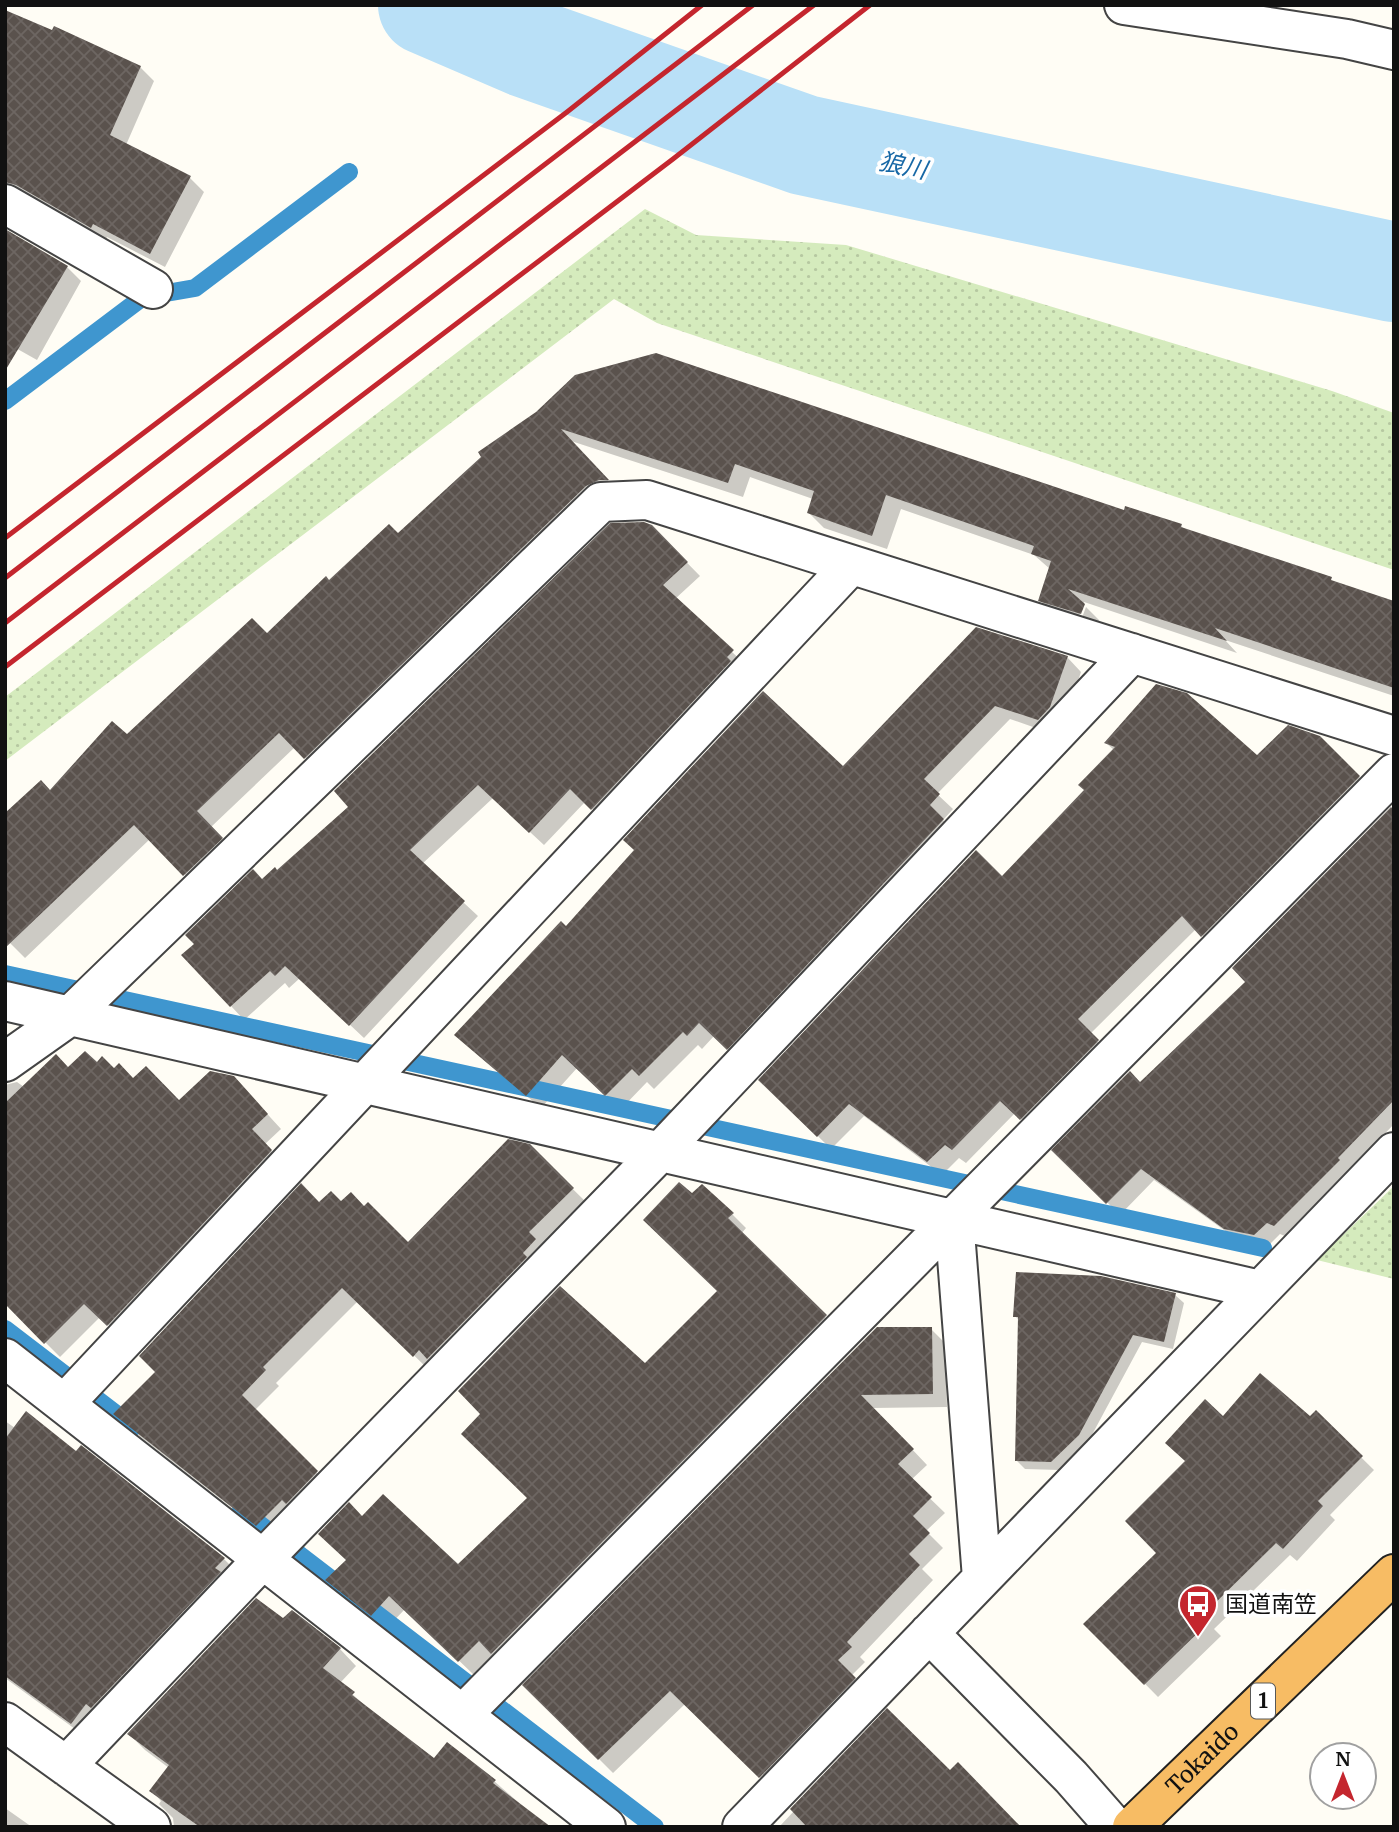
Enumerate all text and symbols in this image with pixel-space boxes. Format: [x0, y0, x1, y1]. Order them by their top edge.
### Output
water label: 狼川 [876, 145, 933, 186]
bus stop icon: 国道南笠 [1177, 1583, 1219, 1638]
place label: 国道南笠 [1225, 1589, 1317, 1618]
road number: 1 [1251, 1684, 1275, 1718]
street label: Tokaido [1160, 1717, 1245, 1800]
north arrow [1308, 1741, 1378, 1811]
text: N [1335, 1747, 1351, 1771]

